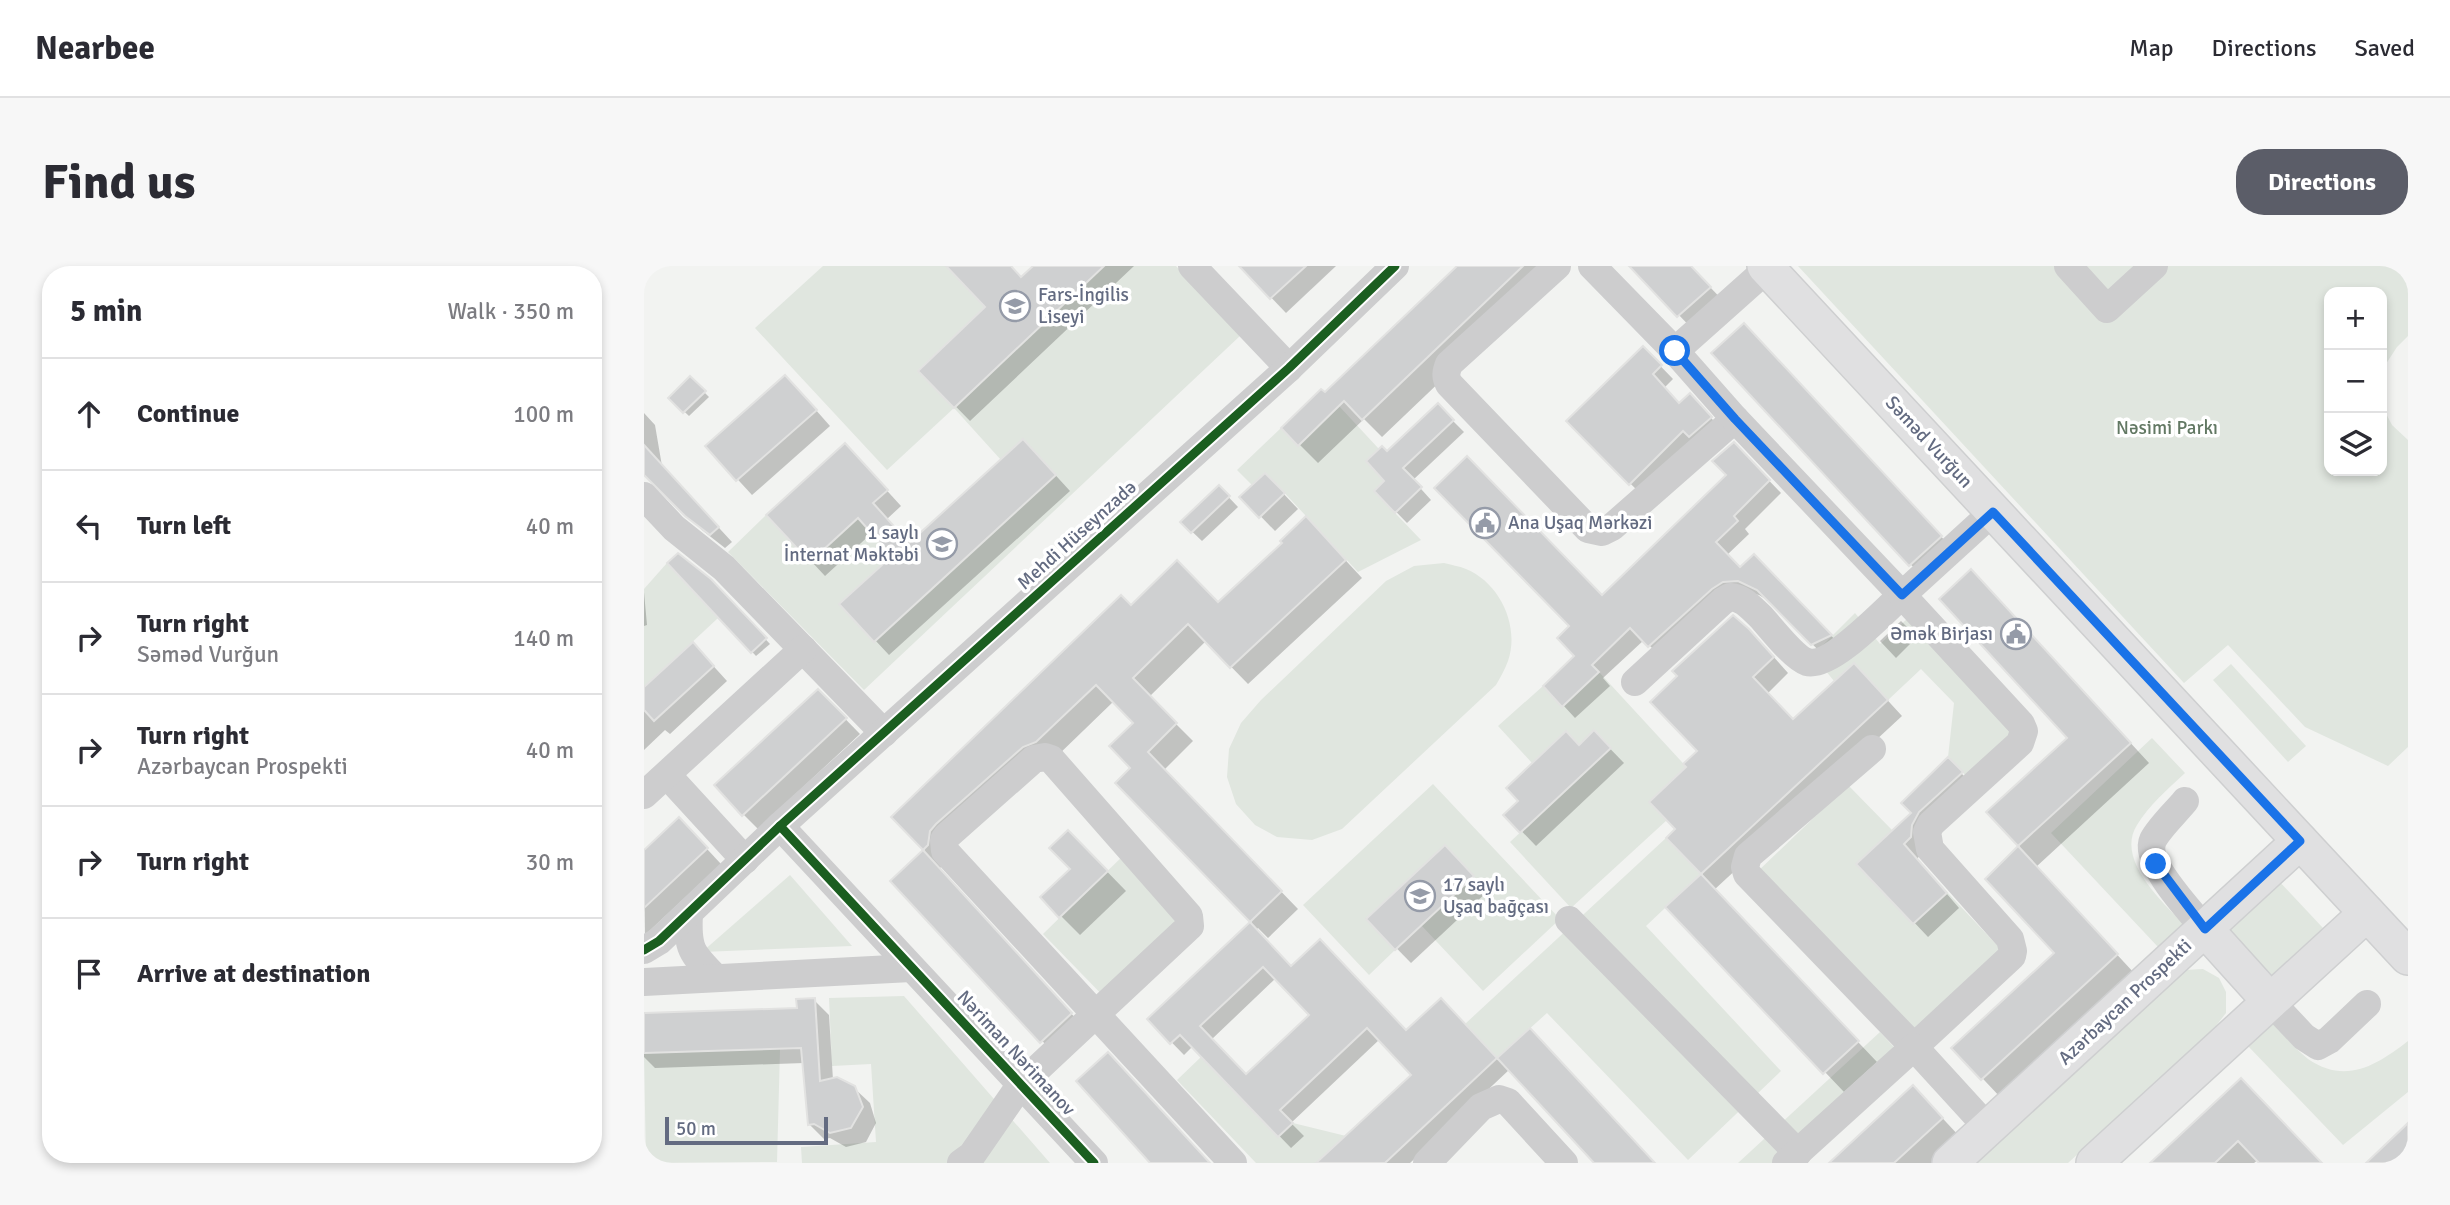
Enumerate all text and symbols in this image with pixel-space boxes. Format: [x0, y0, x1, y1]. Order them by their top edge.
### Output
text: Nearbee [35, 28, 155, 69]
text: Map [2129, 33, 2174, 63]
text: Directions [2212, 33, 2317, 63]
text: Saved [2355, 33, 2415, 63]
button: Directions [2236, 149, 2408, 215]
text: Find us [42, 152, 195, 212]
place label: Fars-İngilis Liseyi [1038, 283, 1129, 329]
map controls [2324, 287, 2387, 476]
button: + [2324, 287, 2387, 350]
school or university icon: Fars-İngilis Liseyi [998, 289, 1032, 323]
text: 5 min [70, 293, 142, 330]
text: Walk · 350 m [448, 297, 574, 326]
route start [1659, 335, 1690, 366]
button: − [2324, 350, 2387, 413]
street label: Səməd Vurğun [1880, 391, 1978, 493]
icon: ahead [70, 395, 108, 433]
text: Continue [137, 398, 239, 430]
text: 100 m [513, 400, 574, 429]
button: layers [2324, 413, 2387, 476]
park label: Nəsimi Parkı [2116, 416, 2218, 440]
street label: Mehdi Hüseynzadə [1012, 475, 1142, 595]
public building icon: Ana Uşaq Mərkəzi [1468, 506, 1502, 540]
icon: left [70, 507, 108, 545]
text: Turn left [137, 510, 231, 542]
place label: Ana Uşaq Mərkəzi [1508, 511, 1652, 535]
text: 40 m [526, 512, 574, 541]
place label: 1 saylı İnternat Məktəbi [784, 521, 919, 567]
school or university icon: 1 saylı İnternat Məktəbi [925, 527, 959, 561]
text: Turn right [137, 608, 249, 640]
public building icon: Əmək Birjası [1999, 617, 2033, 651]
icon: right [70, 619, 108, 657]
place label: Əmək Birjası [1890, 622, 1993, 646]
text: 140 m [513, 624, 574, 653]
text: Səməd Vurğun [137, 640, 279, 669]
text: Turn right [137, 720, 249, 752]
icon: right [70, 731, 108, 769]
text: 40 m [526, 736, 574, 765]
text: Azərbaycan Prospekti [137, 752, 348, 781]
icon: right [70, 843, 108, 881]
text: Turn right [137, 846, 249, 878]
text: 30 m [526, 848, 574, 877]
route end [2140, 848, 2171, 879]
place label: 17 saylı Uşaq bağçası [1443, 873, 1549, 919]
school or university icon: 17 saylı Uşaq bağçası [1403, 879, 1437, 913]
street label: Azərbaycan Prospekti [2053, 934, 2197, 1070]
icon: arrive [70, 955, 108, 993]
text: Arrive at destination [137, 958, 370, 990]
street label: Nəriman Nərimanov [952, 985, 1080, 1121]
scale bar [665, 1114, 828, 1146]
text: 50 m [676, 1117, 716, 1141]

